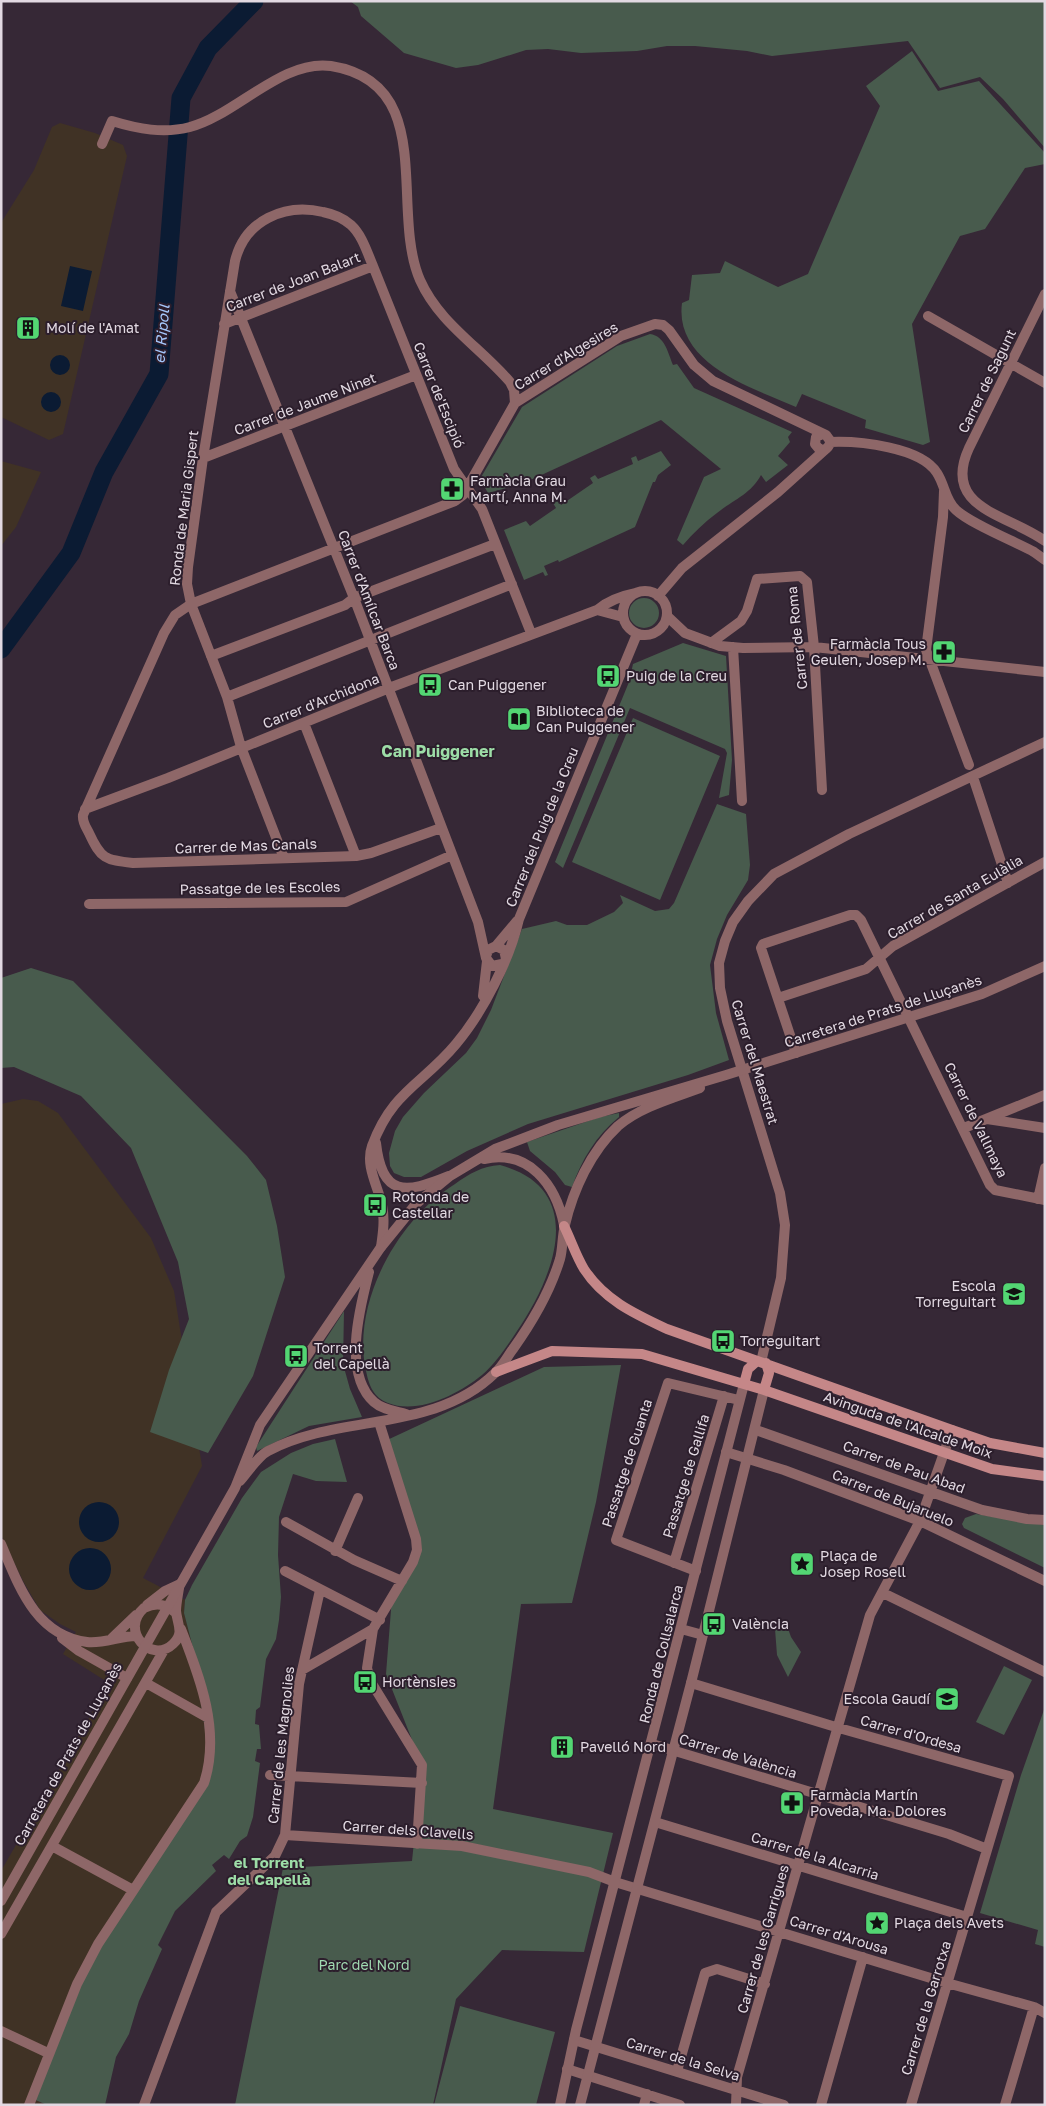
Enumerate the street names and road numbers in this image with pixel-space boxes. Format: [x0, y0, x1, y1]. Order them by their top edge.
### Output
street label: Carrer de Joan Balart [223, 248, 362, 315]
street label: Carrer d'Algesires [511, 318, 621, 393]
street label: Carrer de Sagunt [954, 326, 1019, 436]
street label: Carrer de'Escipió [410, 339, 469, 450]
street label: Carrer de Jaume Ninet [232, 369, 378, 438]
street label: Ronda de Maria Gispert [166, 429, 201, 587]
street label: Carrer d'Amílcar Barca [335, 527, 404, 672]
street label: Carrer de Roma [783, 586, 810, 690]
street label: Carrer d'Archidona [260, 669, 382, 732]
street label: Carrer del Puig de la Creu [502, 744, 581, 909]
street label: Carrer de Mas Canals [175, 835, 317, 856]
street label: Carrer de Santa Eulàlia [884, 851, 1025, 942]
street label: Passatge de les Escoles [179, 878, 341, 897]
street label: Carretera de Prats de Lluçanès [782, 971, 984, 1051]
street label: Carrer del Maestrat [728, 997, 783, 1126]
street label: Carrer de Vallmaya [941, 1059, 1012, 1180]
street label: Avinguda de l'Alcalde Moix [822, 1388, 995, 1462]
street label: Passatge de Guanta [598, 1397, 655, 1529]
street label: Passatge de Gallifa [659, 1412, 712, 1540]
street label: Carrer de Pau Abad [841, 1436, 968, 1497]
street label: Carrer de Bujaruelo [830, 1465, 957, 1530]
street label: Ronda de Collsalarca [635, 1583, 686, 1725]
street label: Carretera de Prats de Lluçanès [10, 1659, 125, 1848]
street label: Carrer de les Magnolies [264, 1665, 297, 1825]
street label: Carrer d'Ordesa [858, 1711, 964, 1756]
street label: Carrer de València [677, 1730, 799, 1782]
street label: Carrer dels Clavells [342, 1816, 474, 1843]
street label: Carrer de la Alcarria [749, 1828, 881, 1883]
street label: Carrer de les Garrigues [733, 1863, 792, 2015]
street label: Carrer d'Arousa [788, 1911, 891, 1958]
street label: Carrer de la Garrotxa [897, 1939, 954, 2077]
street label: Carrer de la Selva [624, 2033, 742, 2084]

